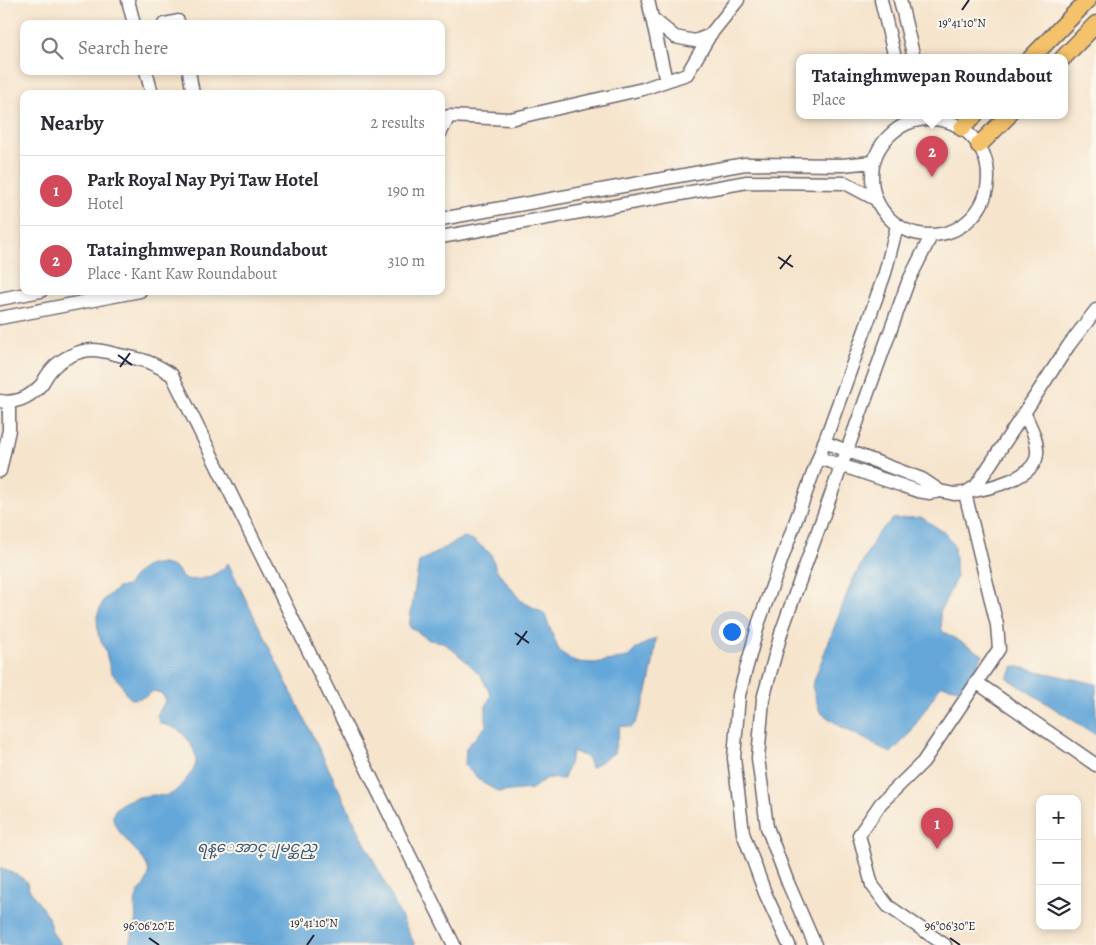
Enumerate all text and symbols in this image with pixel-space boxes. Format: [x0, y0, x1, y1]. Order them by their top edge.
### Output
text: 19°41'10"N [938, 15, 986, 31]
search box [20, 20, 445, 75]
icon: search [38, 34, 66, 62]
text: Search here [78, 35, 168, 61]
popup [796, 54, 1068, 119]
text: Tatainghmwepan Roundabout [812, 63, 1052, 89]
text: Place [812, 89, 846, 111]
text: Nearby [40, 109, 103, 137]
text: 2 results [370, 112, 425, 134]
pin: 2 [916, 136, 948, 177]
text: Park Royal Nay Pyi Taw Hotel [87, 167, 318, 193]
text: 1 [53, 180, 59, 202]
text: 190 m [387, 180, 425, 202]
text: Hotel [87, 193, 123, 215]
text: Tatainghmwepan Roundabout [87, 237, 328, 263]
text: 2 [52, 250, 60, 272]
text: 310 m [388, 250, 425, 272]
text: Place · Kant Kaw Roundabout [87, 263, 277, 285]
your location [719, 619, 745, 645]
map controls [1036, 795, 1081, 930]
button: + [1036, 795, 1081, 840]
pin: 1 [921, 808, 953, 849]
water label: ရန္ေအာင္ျမင္ဆည္ [197, 837, 318, 860]
button: − [1036, 840, 1081, 885]
button: layers [1036, 885, 1081, 930]
text: 19°41'10"N [290, 915, 338, 931]
text: 96°06'20"E [123, 918, 175, 934]
text: 96°06'30"E [925, 918, 975, 934]

